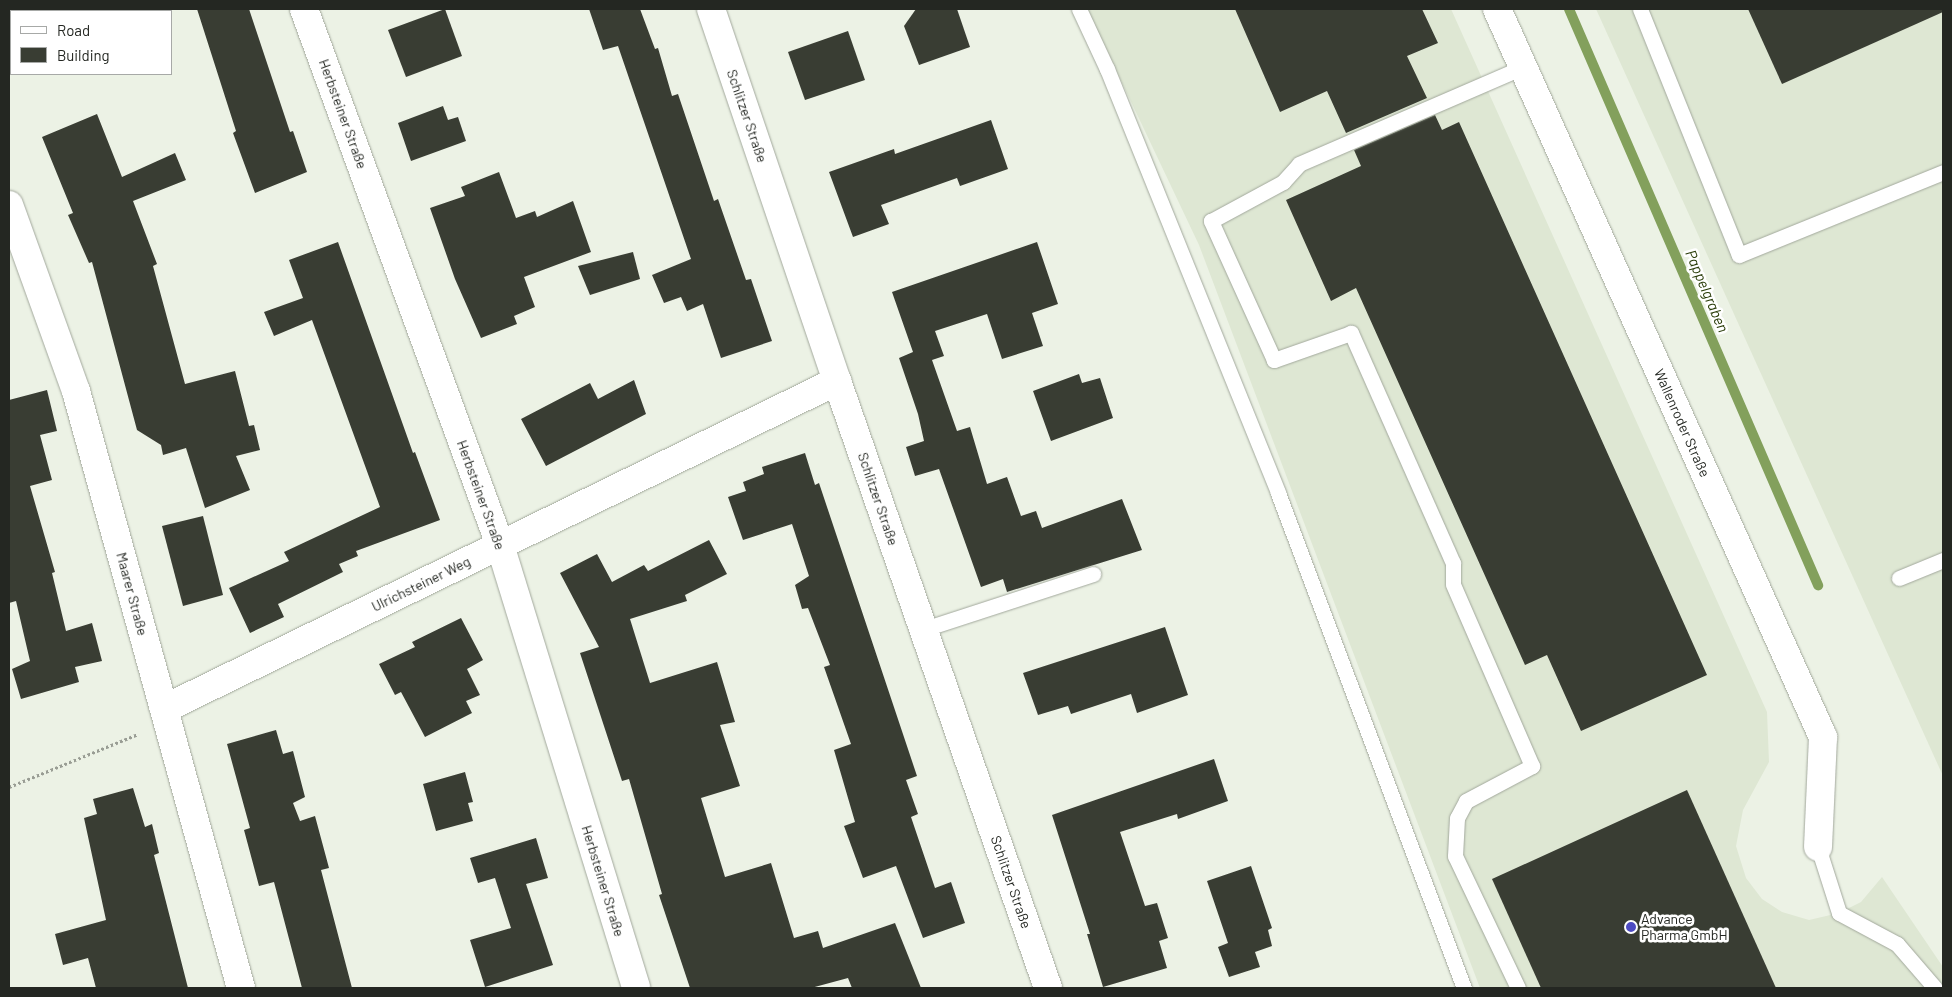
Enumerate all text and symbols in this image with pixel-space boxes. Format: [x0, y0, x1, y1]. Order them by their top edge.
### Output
legend [10, 10, 172, 75]
text: Road [57, 21, 90, 39]
text: Building [57, 46, 110, 64]
street label: Herbsteiner Straße [315, 57, 371, 171]
street label: Schlitzer Straße [723, 67, 771, 165]
water label: Pappelgraben [1682, 247, 1732, 335]
street label: Wallenroder Straße [1651, 366, 1713, 480]
street label: Herbsteiner Straße [453, 438, 509, 552]
street label: Schlitzer Straße [854, 450, 902, 548]
street label: Maarer Straße [113, 551, 151, 637]
street label: Ulrichsteiner Weg [369, 553, 473, 615]
street label: Herbsteiner Straße [578, 823, 628, 939]
street label: Schlitzer Straße [987, 833, 1035, 931]
place label: Advance Pharma GmbH [1641, 911, 1728, 944]
marker: Advance Pharma GmbH [1625, 921, 1637, 933]

